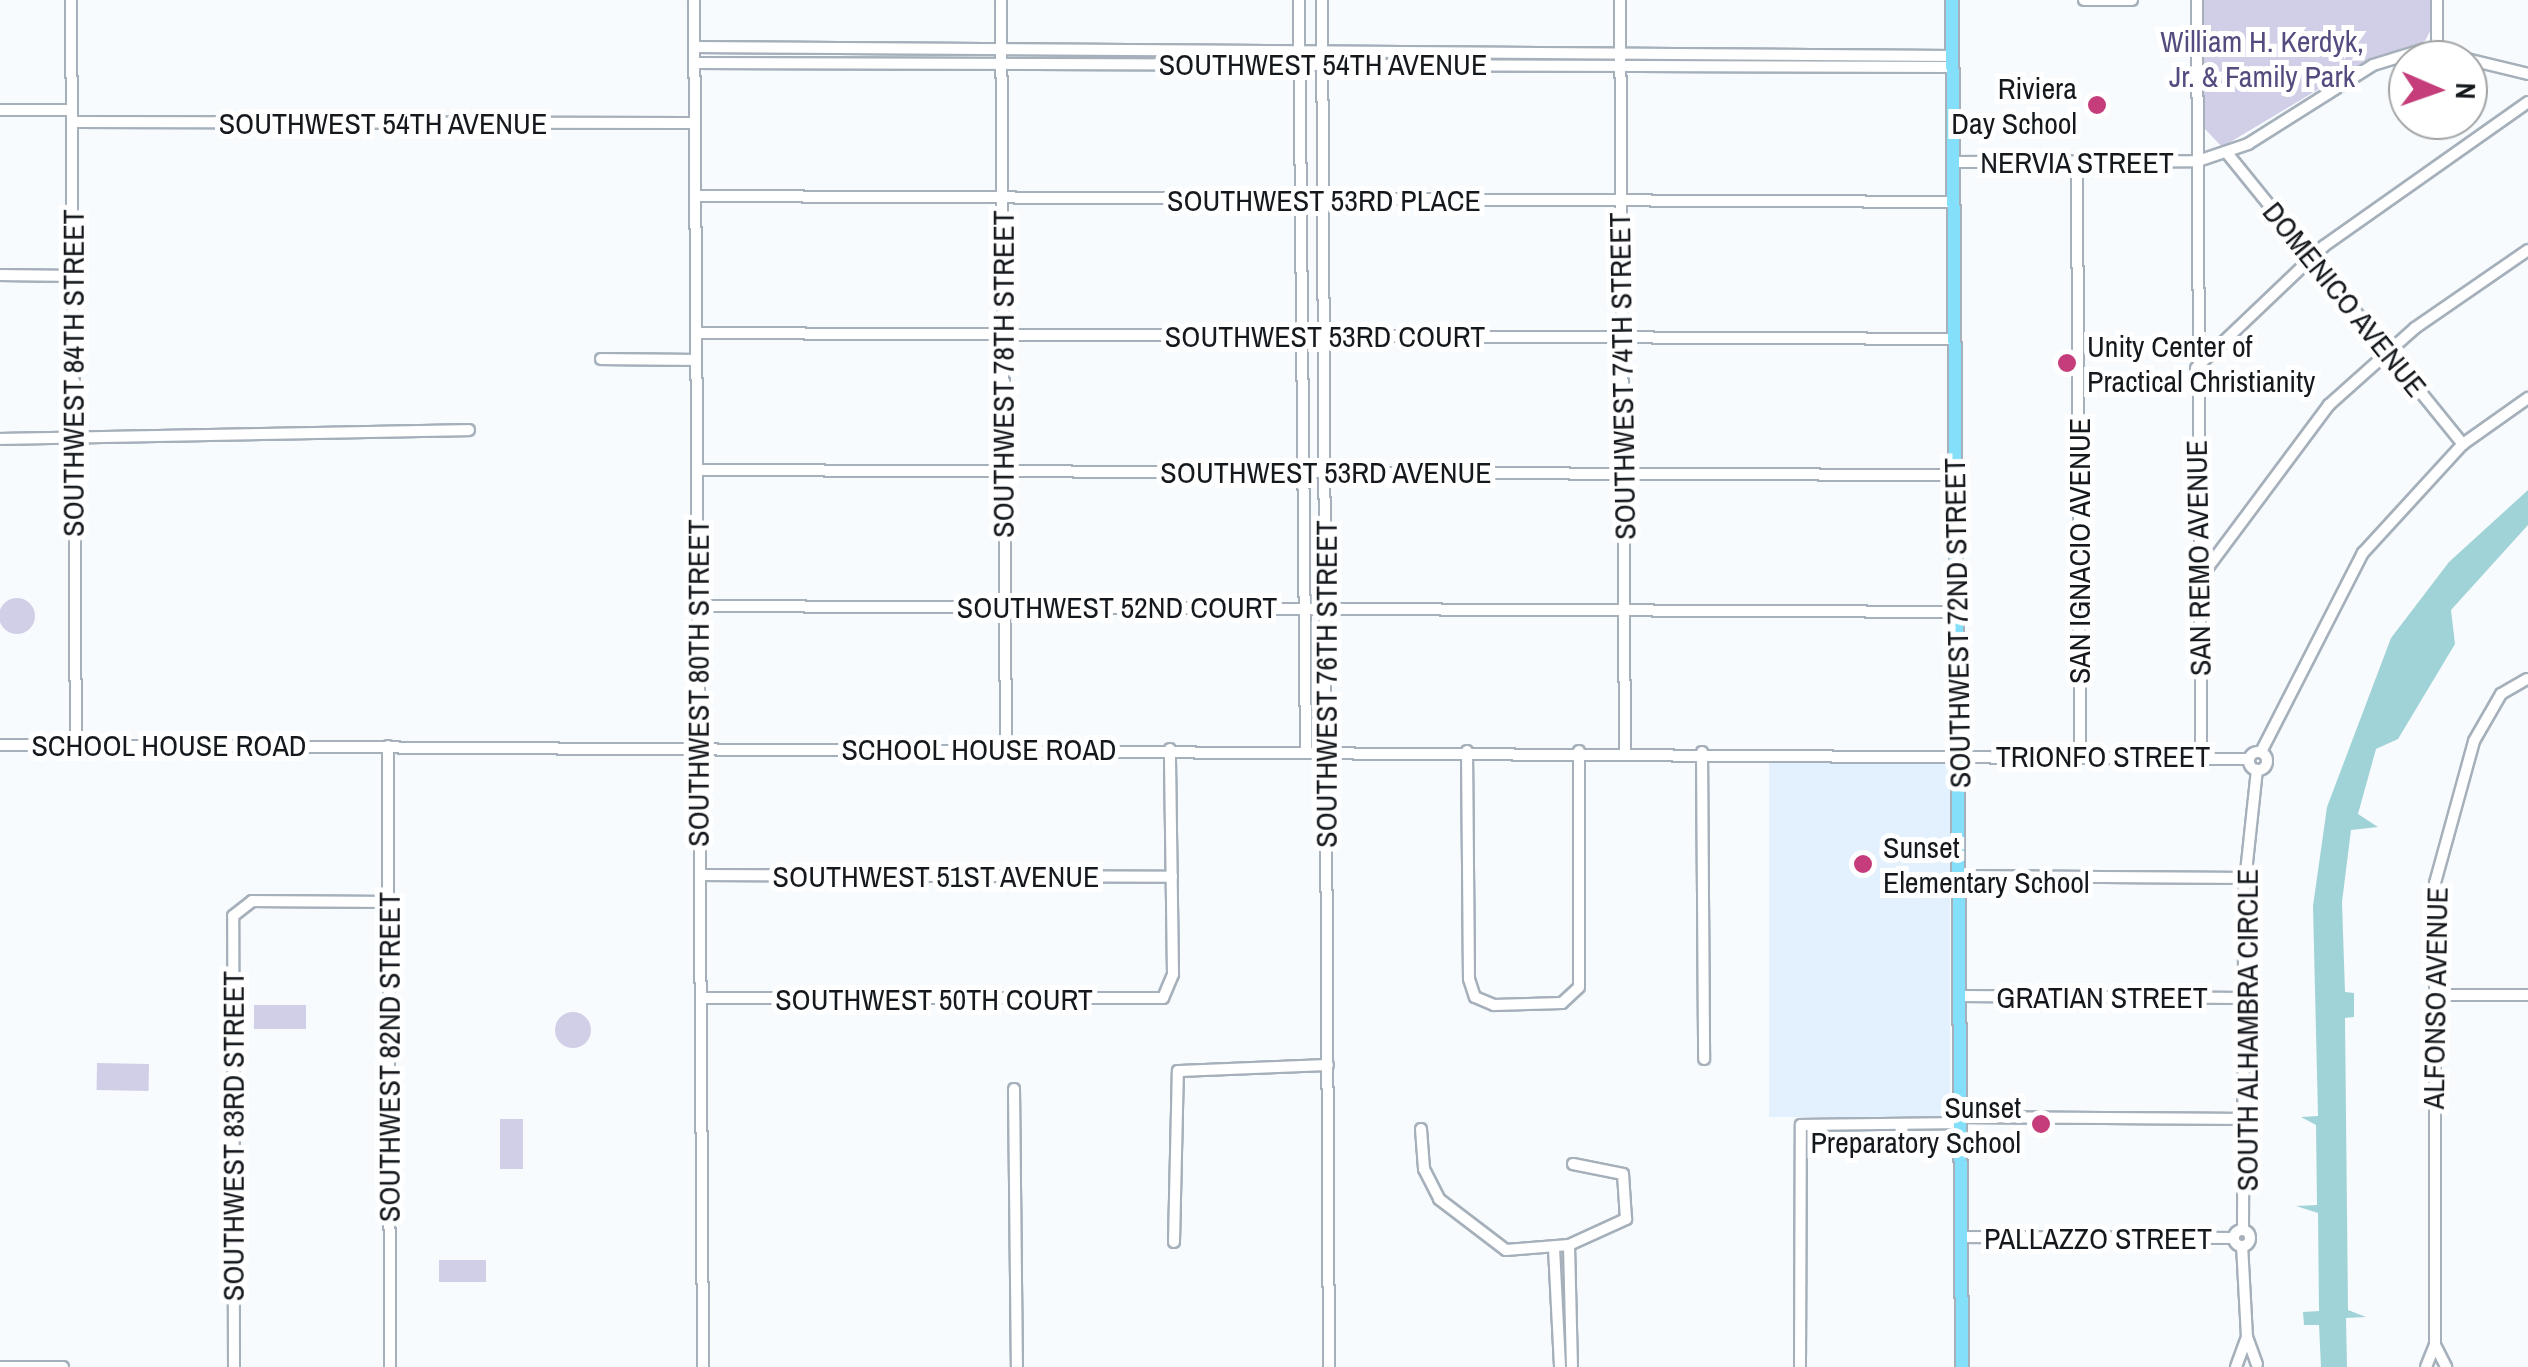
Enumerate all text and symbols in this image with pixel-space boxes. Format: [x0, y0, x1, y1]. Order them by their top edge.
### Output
park label: William H. Kerdyk, Jr. & Family Park [2160, 23, 2364, 94]
north arrow [2388, 40, 2488, 140]
street label: SOUTHWEST 54TH AVENUE [1158, 46, 1488, 82]
place label: Riviera Day School [1951, 70, 2077, 140]
text: N [2447, 82, 2485, 100]
marker: Riviera Day School [2086, 94, 2108, 116]
street label: SOUTHWEST 54TH AVENUE [218, 105, 548, 141]
street label: NERVIA STREET [1979, 144, 2175, 180]
street label: SOUTHWEST 53RD PLACE [1167, 182, 1481, 218]
street label: DOMENICO AVENUE [2255, 194, 2435, 404]
street label: SOUTHWEST 84TH STREET [55, 209, 91, 537]
street label: SOUTHWEST 78TH STREET [985, 210, 1021, 538]
street label: SOUTHWEST 74TH STREET [1601, 212, 1643, 540]
street label: SOUTHWEST 53RD COURT [1165, 318, 1485, 354]
place label: Unity Center of Practical Christianity [2087, 328, 2315, 398]
marker: Unity Center of Practical Christianity [2056, 352, 2078, 374]
street label: SAN IGNACIO AVENUE [2061, 417, 2097, 685]
street label: SAN REMO AVENUE [2178, 439, 2218, 677]
street label: SOUTHWEST 53RD AVENUE [1159, 454, 1493, 490]
street label: SOUTHWEST 72ND STREET [1936, 457, 1978, 789]
street label: SOUTHWEST 80TH STREET [680, 519, 716, 847]
street label: SOUTHWEST 76TH STREET [1308, 520, 1344, 848]
street label: SOUTHWEST 52ND COURT [957, 589, 1277, 625]
street label: SCHOOL HOUSE ROAD [31, 727, 307, 763]
street label: SCHOOL HOUSE ROAD [841, 731, 1117, 767]
street label: TRIONFO STREET [1996, 738, 2210, 774]
place label: Sunset Elementary School [1883, 829, 2089, 900]
marker: Sunset Elementary School [1852, 853, 1874, 875]
street label: SOUTHWEST 51ST AVENUE [771, 858, 1101, 894]
street label: SOUTH ALHAMBRA CIRCLE [2229, 867, 2265, 1193]
street label: ALFONSO AVENUE [2415, 886, 2455, 1110]
street label: SOUTHWEST 82ND STREET [371, 892, 407, 1222]
street label: SOUTHWEST 83RD STREET [215, 971, 251, 1301]
street label: GRATIAN STREET [1996, 979, 2208, 1015]
street label: SOUTHWEST 50TH COURT [775, 981, 1093, 1017]
place label: Sunset Preparatory School [1810, 1089, 2021, 1160]
marker: Sunset Preparatory School [2030, 1113, 2052, 1135]
street label: PALLAZZO STREET [1984, 1220, 2212, 1256]

